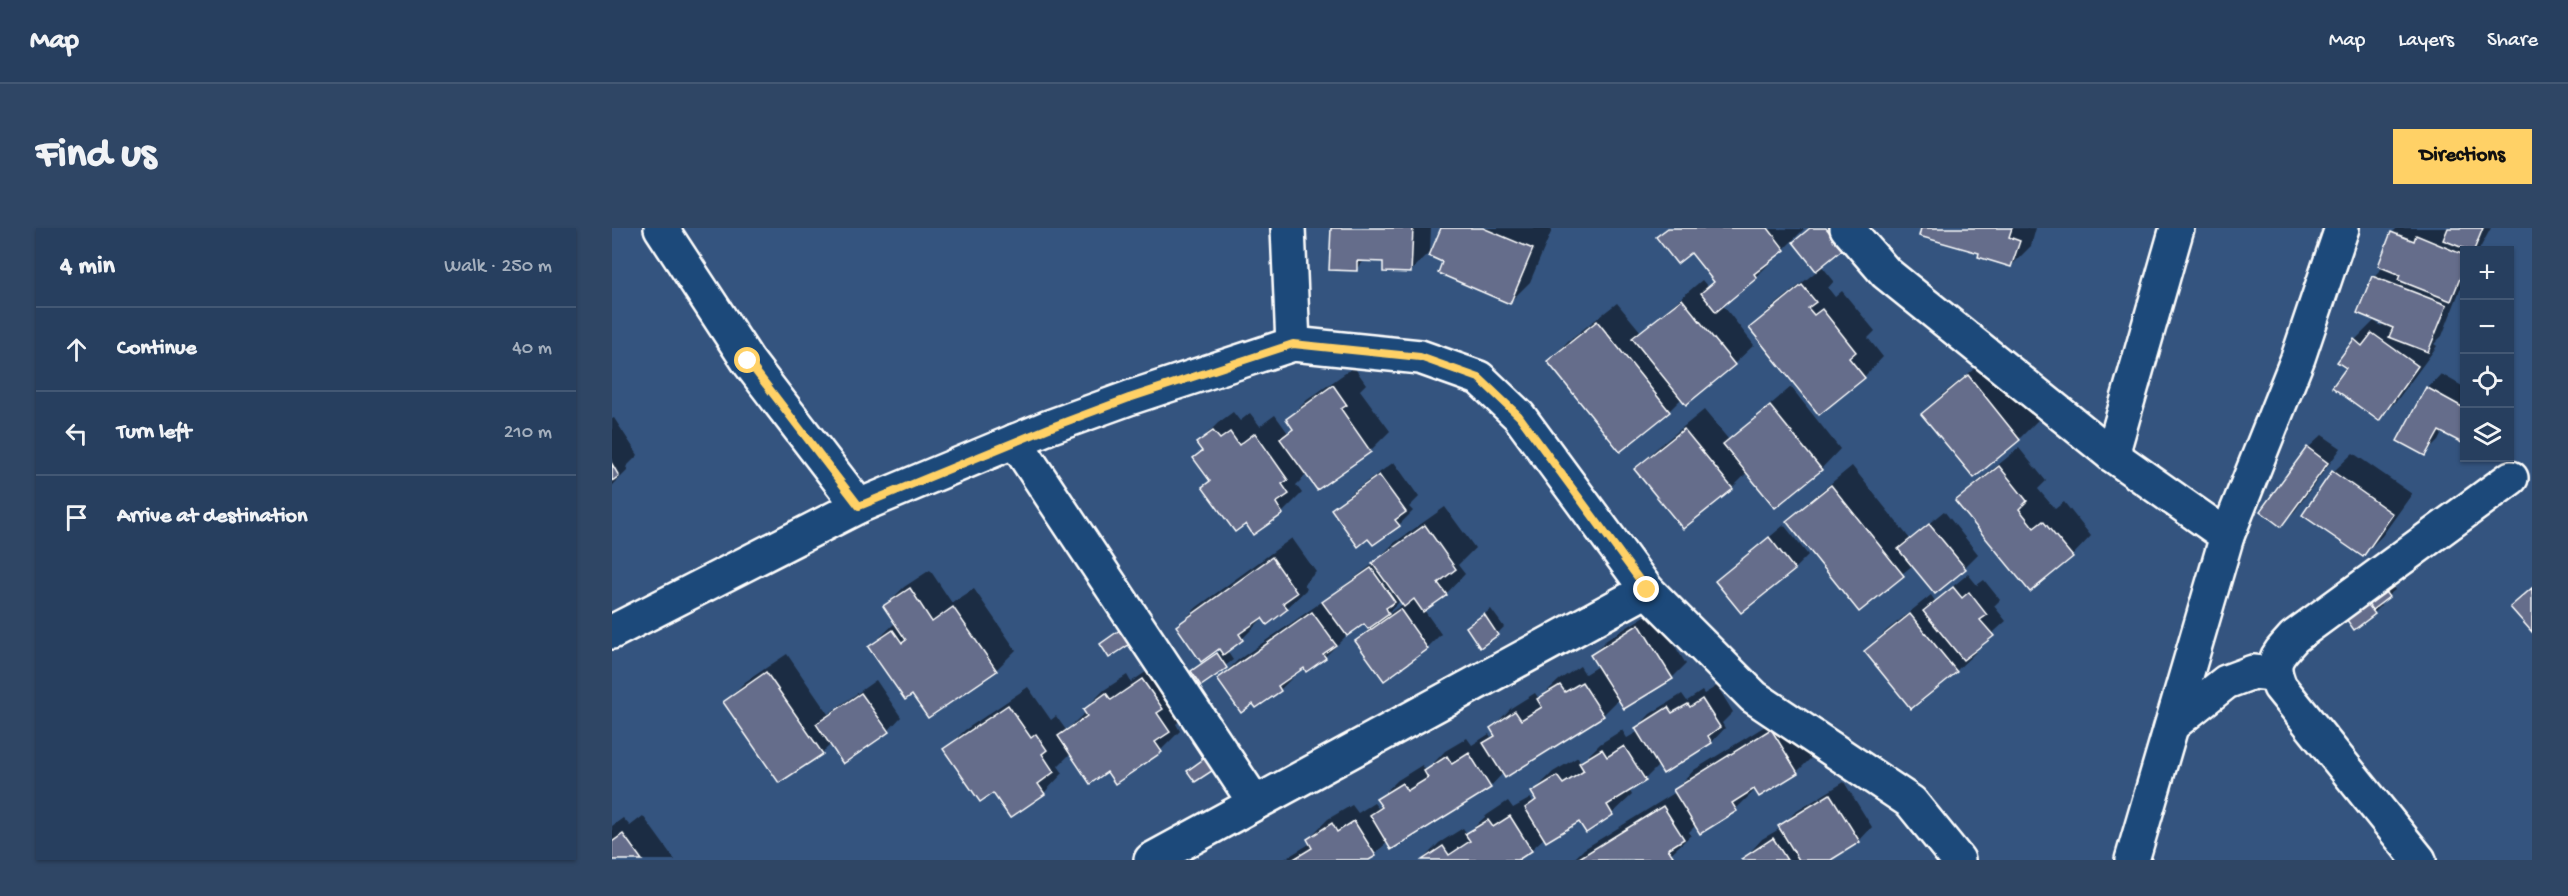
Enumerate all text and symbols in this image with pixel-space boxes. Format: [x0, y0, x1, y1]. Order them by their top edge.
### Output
text: Map [30, 25, 79, 58]
text: Map [2329, 29, 2365, 54]
text: Layers [2398, 29, 2454, 54]
text: Share [2487, 29, 2538, 54]
button: Directions [2393, 129, 2532, 184]
text: Find us [36, 132, 156, 181]
map controls [2460, 246, 2514, 462]
button: + [2460, 246, 2514, 300]
text: 4 min [60, 252, 115, 283]
text: Walk · 250 m [444, 256, 552, 279]
button: − [2460, 300, 2514, 354]
icon: ahead [60, 333, 93, 366]
text: Continue [117, 336, 197, 362]
text: 40 m [512, 338, 552, 361]
route start [734, 347, 760, 373]
button: locate [2460, 354, 2514, 408]
button: layers [2460, 408, 2514, 462]
icon: left [60, 417, 93, 450]
text: Turn left [117, 420, 191, 446]
text: 210 m [504, 422, 552, 445]
icon: arrive [60, 501, 93, 534]
text: Arrive at destination [117, 504, 307, 530]
route end [1633, 576, 1659, 602]

